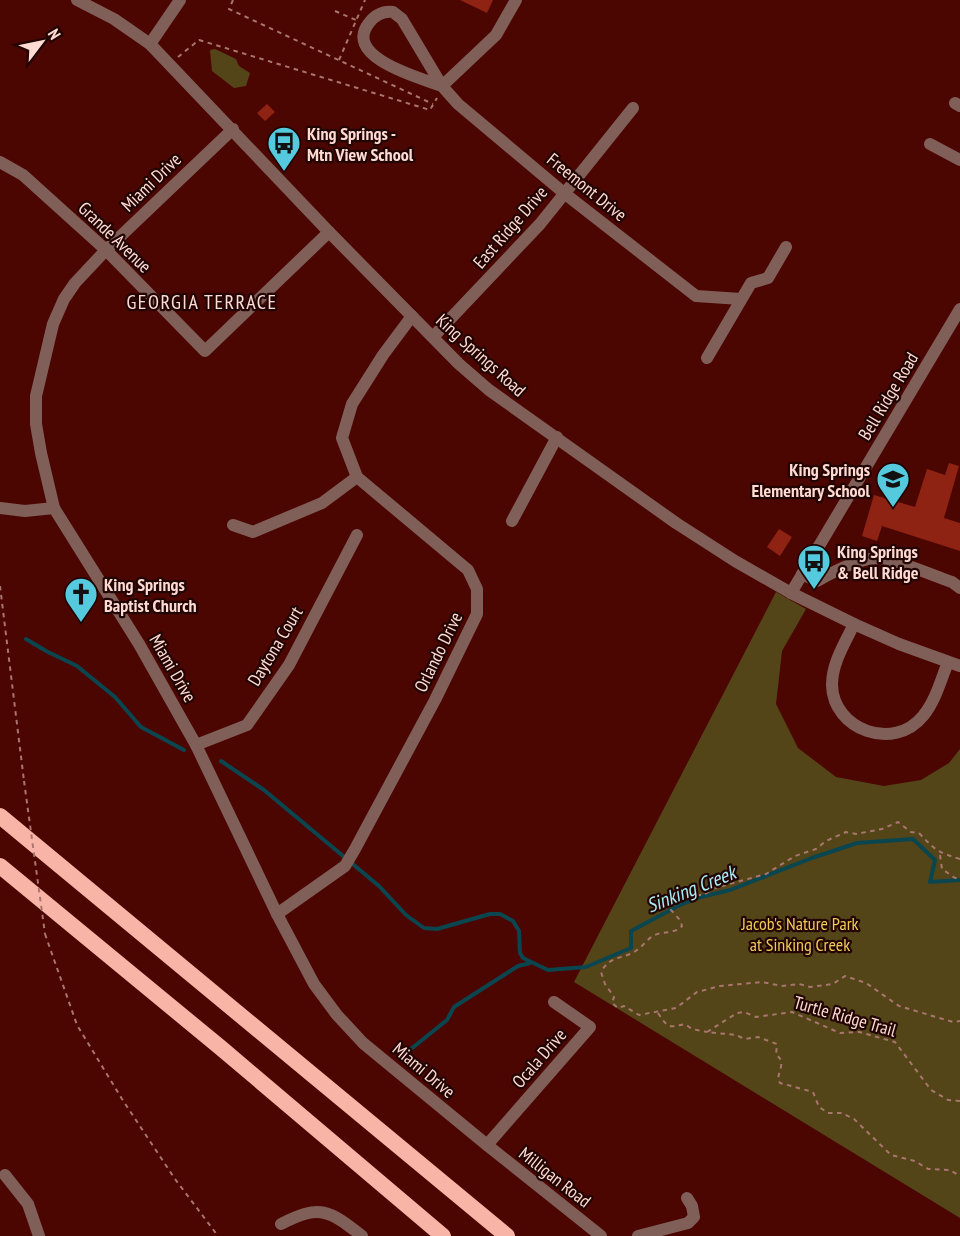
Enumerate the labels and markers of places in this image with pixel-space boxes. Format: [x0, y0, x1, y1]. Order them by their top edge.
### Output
place label: King Springs - Mtn View School [307, 122, 414, 166]
bus stop icon: King Springs - Mtn View School [266, 125, 302, 172]
place label: King Springs Elementary School [751, 458, 871, 502]
school or university icon: King Springs Elementary School [875, 461, 911, 508]
place label: King Springs & Bell Ridge [837, 540, 919, 584]
bus stop icon: King Springs & Bell Ridge [796, 543, 832, 590]
place label: King Springs Baptist Church [104, 573, 197, 617]
church icon: King Springs Baptist Church [63, 576, 99, 623]

